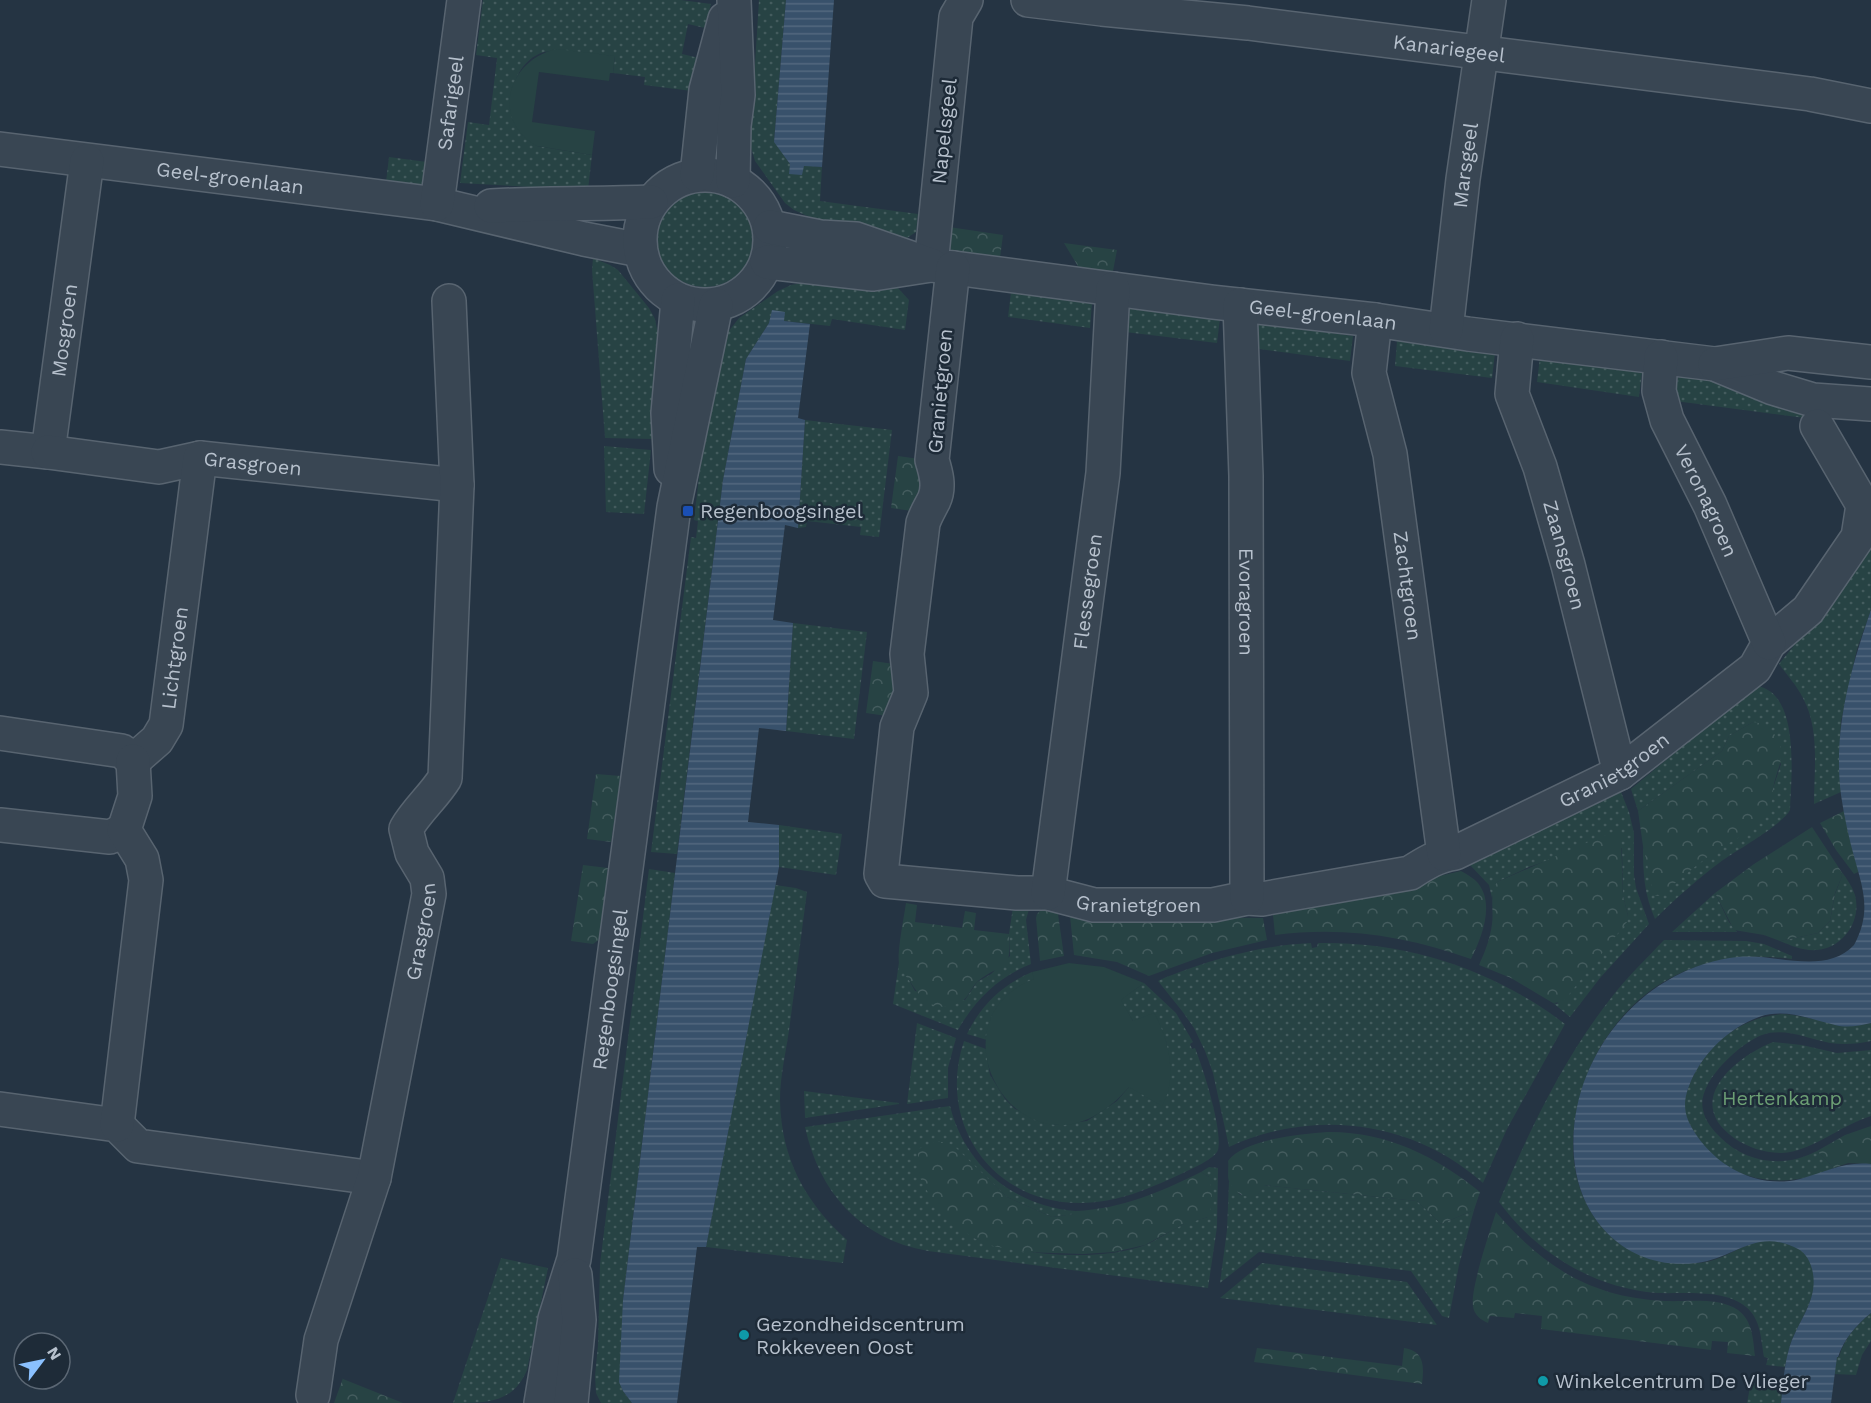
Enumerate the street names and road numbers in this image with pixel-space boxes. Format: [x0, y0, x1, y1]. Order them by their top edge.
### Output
street label: Kanariegeel [1392, 29, 1507, 67]
street label: Safarigeel [432, 54, 469, 152]
street label: Napelsgeel [927, 77, 961, 185]
street label: Marsgeel [1448, 121, 1483, 209]
street label: Geel-groenlaan [155, 157, 305, 199]
street label: Mosgroen [46, 282, 82, 378]
street label: Geel-groenlaan [1248, 294, 1398, 335]
street label: Granietgroen [923, 327, 957, 455]
street label: Veronagroen [1669, 441, 1743, 561]
street label: Grasgroen [202, 446, 303, 481]
street label: Zaansgroen [1538, 498, 1591, 613]
street label: Zachtgroen [1389, 530, 1427, 642]
street label: Flessegroen [1068, 532, 1107, 651]
street label: Evoragroen [1234, 548, 1258, 656]
street label: Lichtgroen [156, 605, 193, 711]
street label: Granietgroen [1555, 727, 1674, 813]
street label: Grasgroen [401, 882, 441, 982]
street label: Granietgroen [1073, 889, 1201, 917]
street label: Regenboogsingel [587, 907, 632, 1072]

